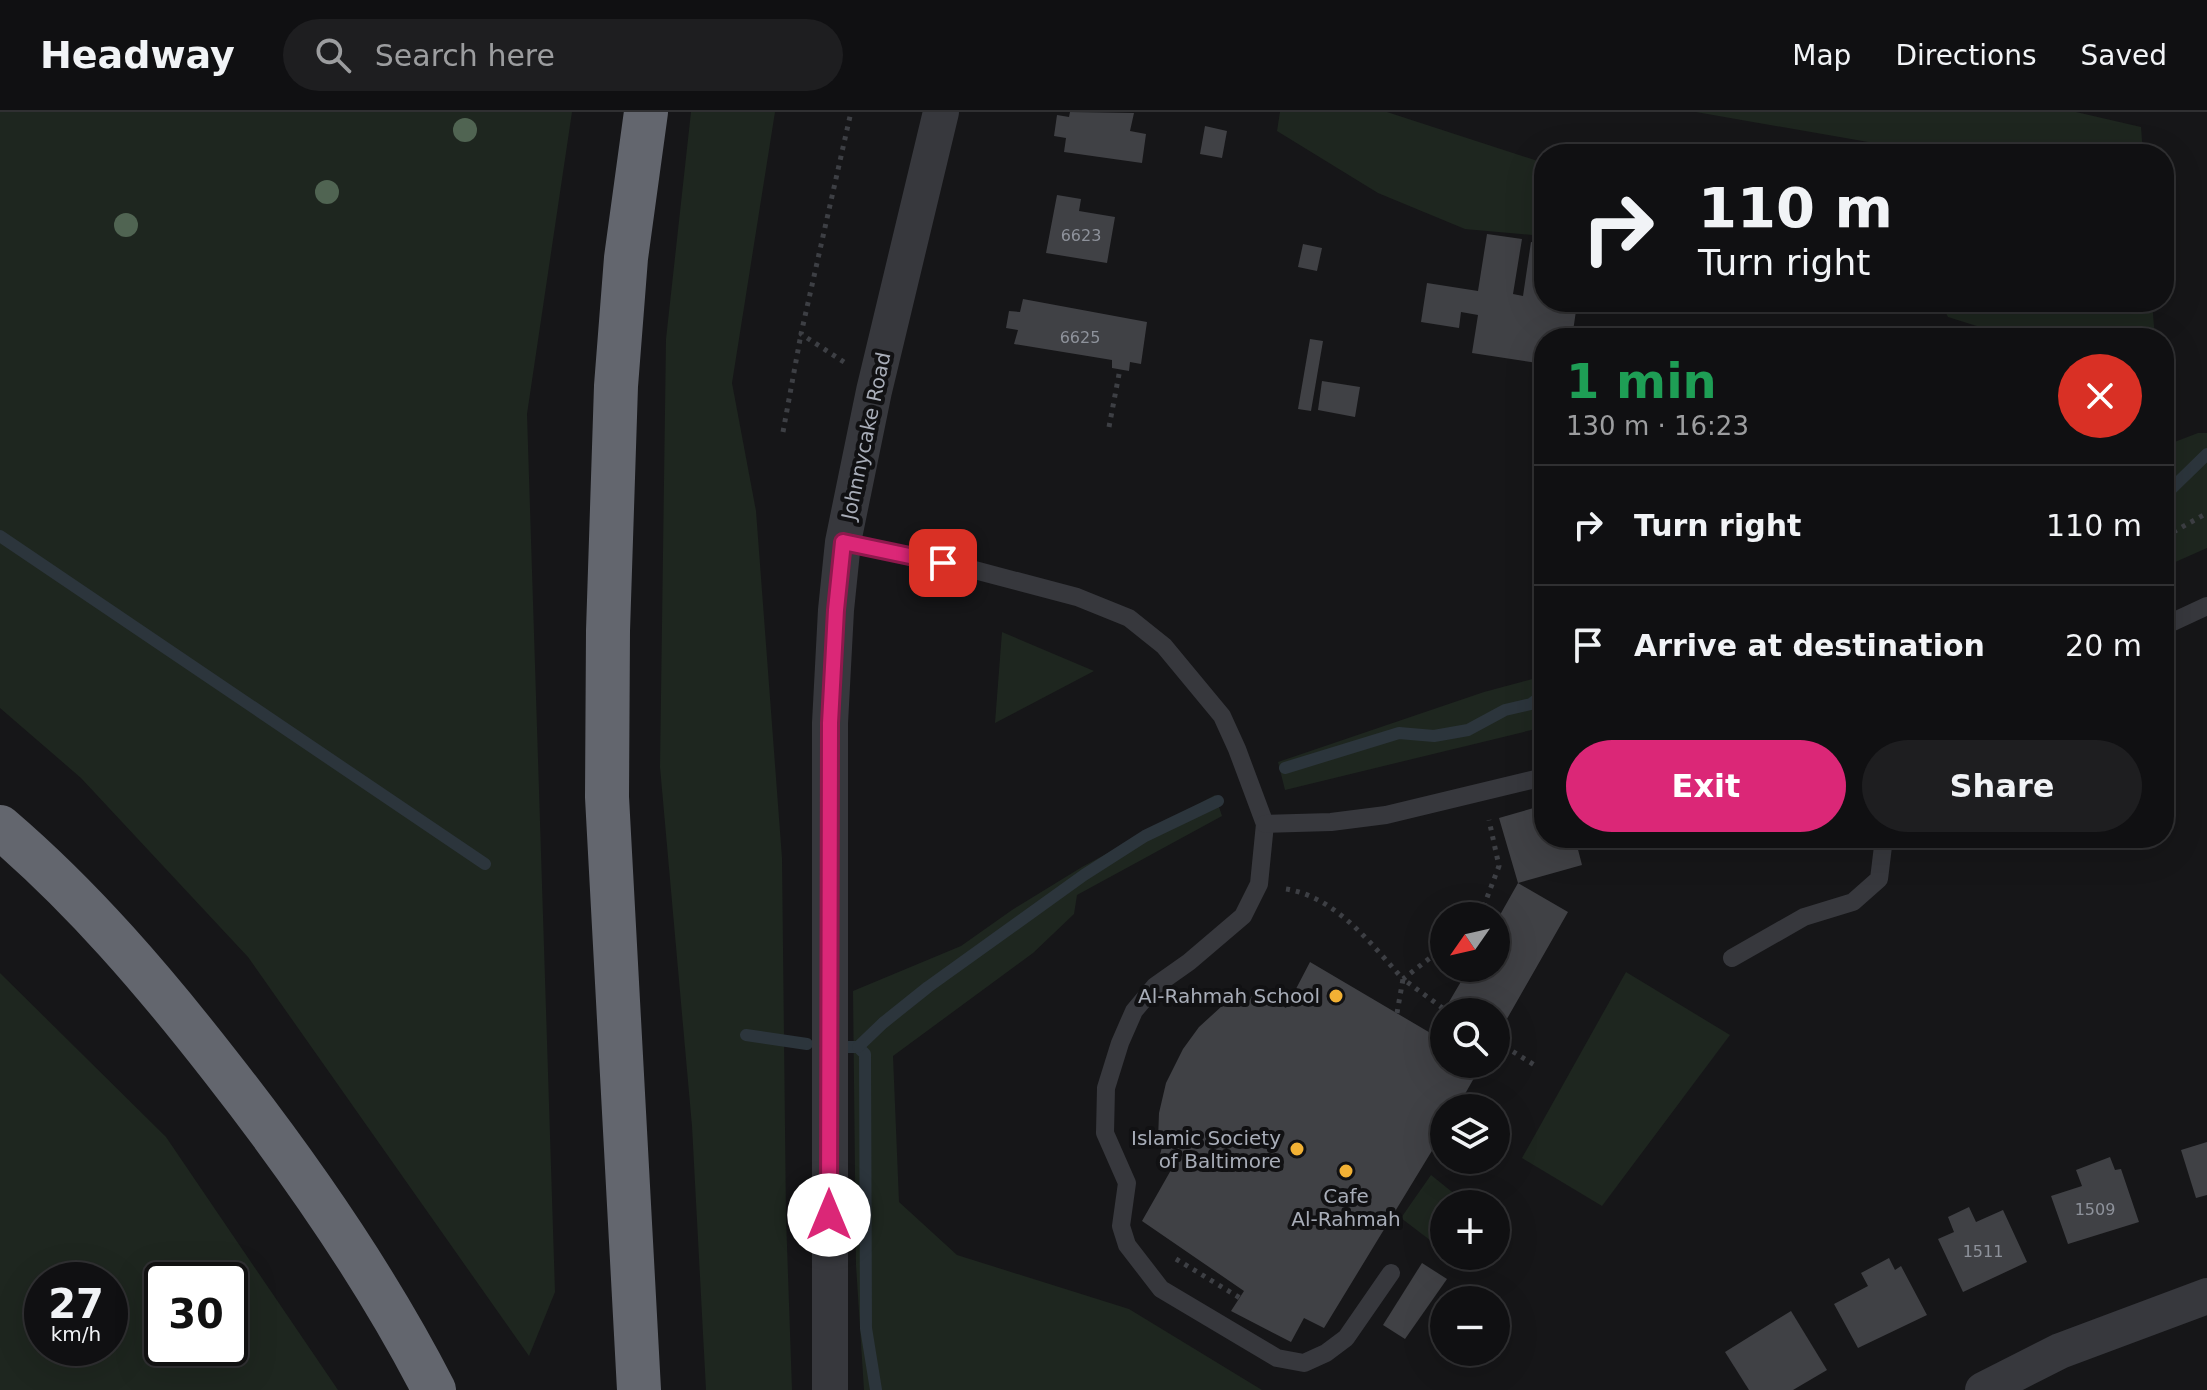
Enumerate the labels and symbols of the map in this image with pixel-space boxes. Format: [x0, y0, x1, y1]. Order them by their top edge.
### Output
house number: 6623 [1061, 226, 1101, 245]
house number: 6625 [1060, 328, 1100, 347]
street label: Johnnycake Road [836, 350, 896, 524]
pin [909, 529, 977, 597]
north arrow [1430, 902, 1510, 982]
place label: Al-Rahmah School [1138, 984, 1320, 1008]
marker: Al-Rahmah School [1327, 987, 1345, 1005]
place label: Islamic Society of Baltimore [1131, 1126, 1281, 1173]
marker: Islamic Society of Baltimore [1288, 1140, 1306, 1158]
marker: Cafe Al-Rahmah [1337, 1162, 1355, 1180]
position arrow [787, 1173, 871, 1257]
place label: Cafe Al-Rahmah [1291, 1184, 1401, 1231]
house number: 1509 [2075, 1200, 2115, 1219]
house number: 1511 [1963, 1242, 2003, 1261]
speed limit sign: 30 [144, 1262, 248, 1366]

